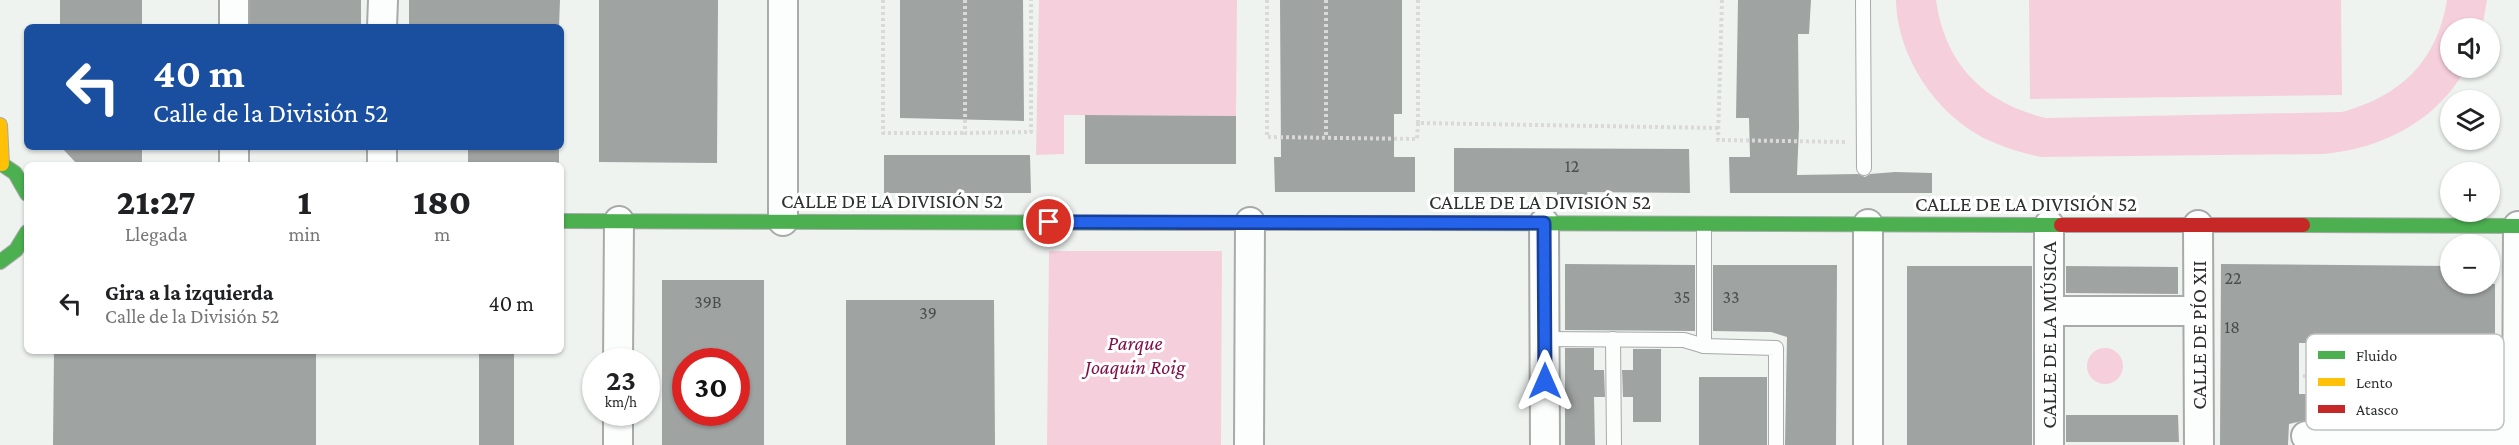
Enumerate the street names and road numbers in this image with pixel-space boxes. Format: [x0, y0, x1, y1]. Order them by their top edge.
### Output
street label: CALLE DE LA DIVISIÓN 52 [781, 189, 1003, 213]
street label: CALLE DE LA DIVISIÓN 52 [1429, 190, 1651, 214]
street label: CALLE DE LA DIVISIÓN 52 [1915, 192, 2137, 216]
street label: CALLE DE LA MÚSICA [2037, 241, 2061, 429]
street label: CALLE DE PÍO XII [2187, 260, 2211, 410]

